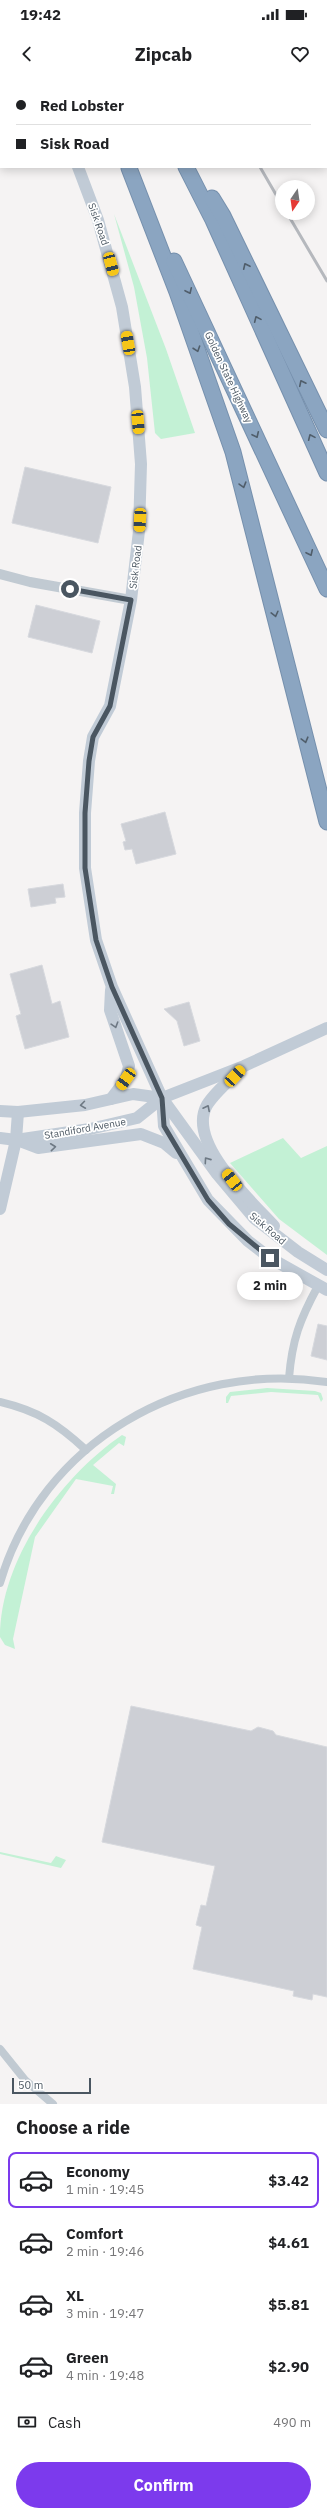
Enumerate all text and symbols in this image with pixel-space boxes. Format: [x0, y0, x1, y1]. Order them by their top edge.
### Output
text: 19:42 [20, 5, 61, 24]
icon: back [16, 43, 38, 65]
text: Zipcab [135, 43, 192, 66]
icon: heart [289, 43, 311, 65]
text: Red Lobster [40, 96, 124, 115]
text: Sisk Road [40, 134, 109, 153]
north arrow [275, 180, 315, 220]
map controls [275, 180, 315, 220]
street label: Sisk Road [85, 201, 112, 247]
car [102, 251, 120, 277]
one-way arrow [243, 262, 251, 270]
one-way arrow [184, 287, 192, 295]
one-way arrow [254, 315, 262, 323]
car [120, 330, 136, 356]
street label: Golden State Highway [202, 330, 255, 425]
one-way arrow [192, 345, 201, 352]
one-way arrow [299, 380, 307, 387]
car [131, 410, 145, 434]
one-way arrow [251, 430, 259, 438]
one-way arrow [308, 434, 316, 441]
one-way arrow [238, 482, 247, 489]
car [133, 508, 147, 532]
street label: Sisk Road [126, 545, 145, 590]
one-way arrow [305, 548, 313, 556]
route start [61, 580, 79, 598]
one-way arrow [270, 610, 279, 617]
one-way arrow [300, 737, 308, 743]
one-way arrow [110, 1021, 119, 1028]
car [222, 1063, 248, 1089]
car [114, 1066, 138, 1092]
one-way arrow [80, 1100, 86, 1109]
one-way arrow [202, 1105, 210, 1112]
street label: Standiford Avenue [43, 1115, 127, 1142]
one-way arrow [50, 1142, 56, 1151]
one-way arrow [204, 1157, 212, 1164]
car [220, 1167, 244, 1193]
street label: Sisk Road [247, 1209, 289, 1247]
route end [261, 1249, 279, 1267]
callout: 2 min [237, 1272, 303, 1300]
text: 2 min [253, 1277, 287, 1294]
scale bar [12, 2076, 91, 2095]
text: 50 m [18, 2078, 43, 2092]
text: Choose a ride [16, 2116, 130, 2139]
icon: car [18, 2162, 54, 2198]
text: Economy [66, 2162, 130, 2181]
text: $3.42 [268, 2171, 309, 2190]
text: 1 min · 19:45 [66, 2181, 144, 2198]
icon: car [18, 2224, 54, 2260]
text: Comfort [66, 2224, 123, 2243]
text: $4.61 [268, 2233, 309, 2252]
text: 2 min · 19:46 [66, 2243, 144, 2260]
icon: car [18, 2286, 54, 2322]
text: XL [66, 2286, 84, 2305]
text: $5.81 [268, 2295, 309, 2314]
text: 3 min · 19:47 [66, 2305, 144, 2322]
icon: car [18, 2348, 54, 2384]
text: Green [66, 2348, 109, 2367]
text: $2.90 [268, 2357, 309, 2376]
text: 4 min · 19:48 [66, 2367, 144, 2384]
icon: cash [16, 2411, 38, 2433]
text: Cash [48, 2413, 81, 2432]
text: 490 m [273, 2414, 311, 2431]
button: Confirm [16, 2462, 311, 2508]

